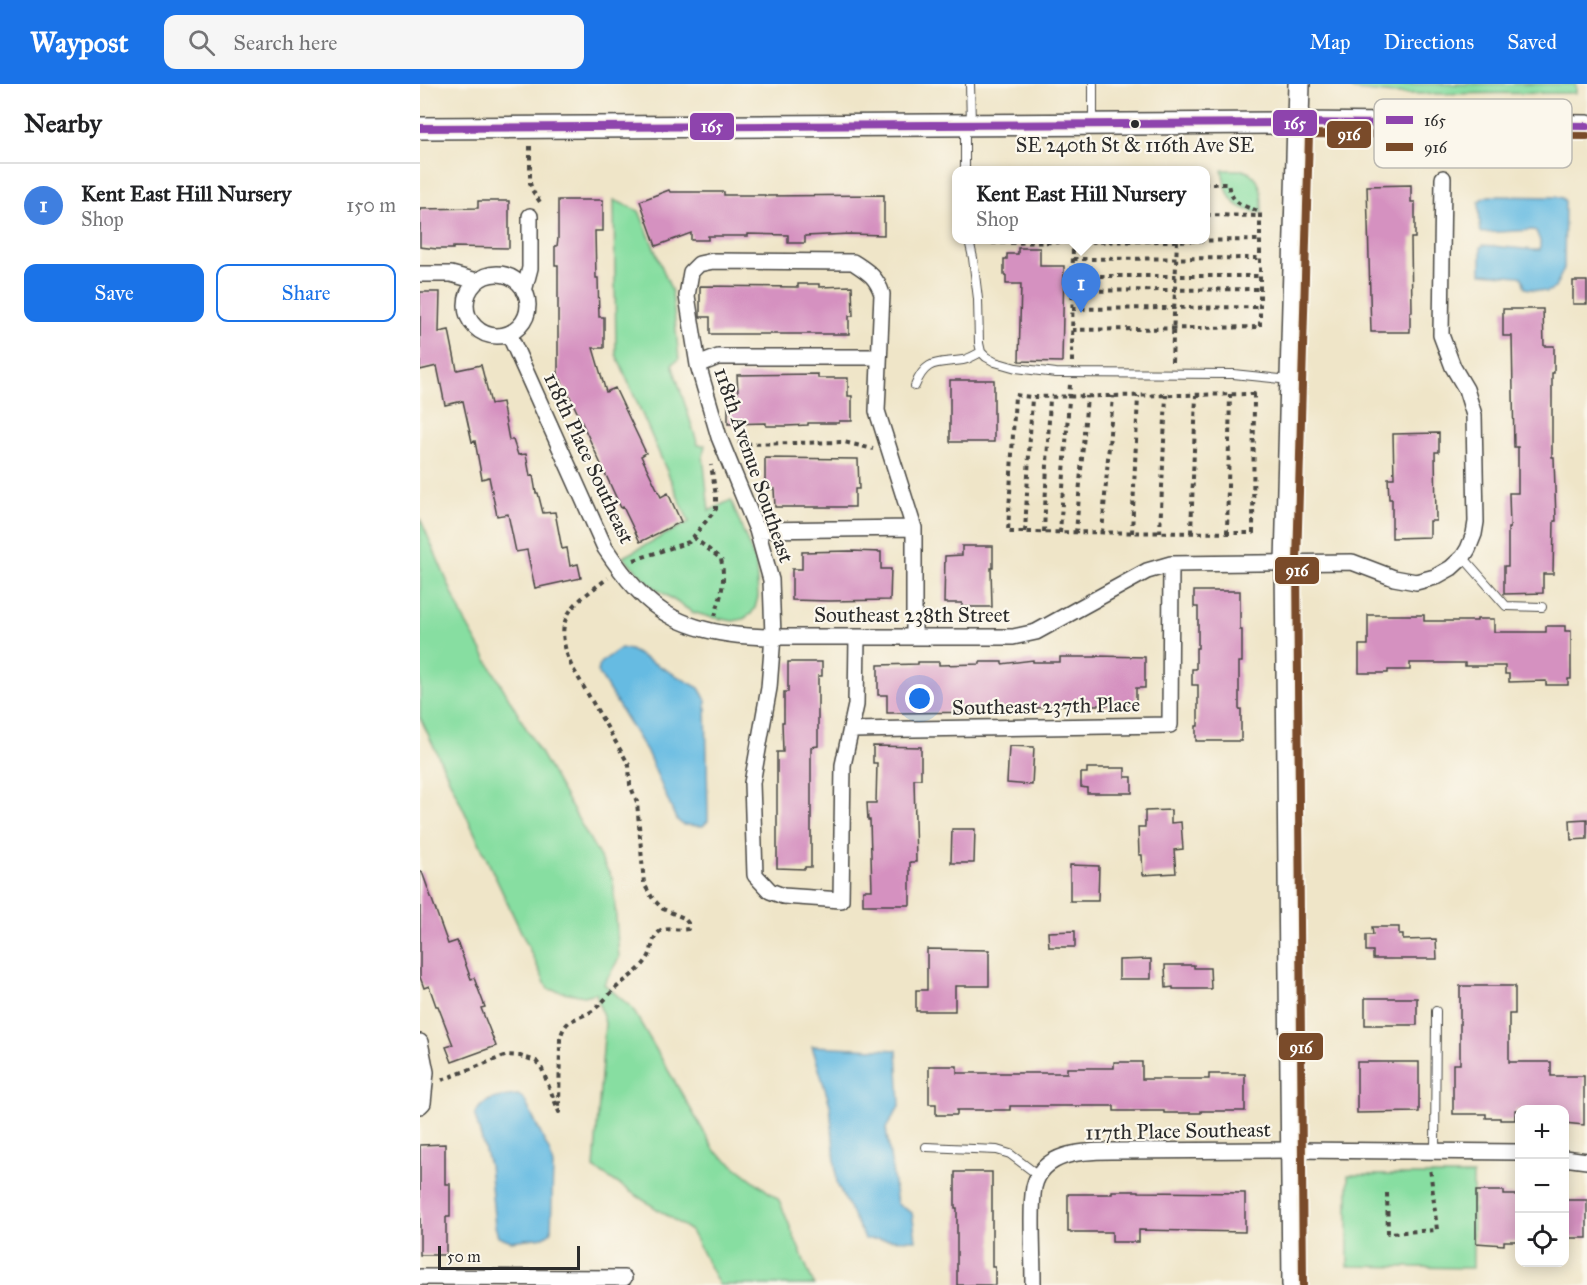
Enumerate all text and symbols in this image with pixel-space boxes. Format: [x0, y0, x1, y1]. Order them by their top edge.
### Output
search box [164, 15, 584, 69]
text: Waypost [30, 25, 128, 60]
icon: search [185, 26, 218, 59]
text: Search here [233, 29, 337, 56]
text: Map [1310, 29, 1351, 55]
text: Directions [1384, 29, 1474, 55]
text: Saved [1507, 29, 1557, 55]
legend [1374, 99, 1572, 168]
text: Nearby [24, 107, 102, 139]
line badge: 165 [1272, 109, 1318, 137]
text: 165 [1424, 111, 1446, 130]
line badge: 165 [689, 112, 735, 141]
text: 165 [1284, 114, 1307, 133]
text: 165 [701, 117, 724, 136]
marker: SE 240th St & 116th Ave SE [1129, 118, 1141, 130]
line badge: 916 [1326, 120, 1372, 149]
text: 916 [1338, 125, 1361, 145]
place label: SE 240th St & 116th Ave SE [1016, 133, 1254, 157]
text: 916 [1424, 138, 1448, 157]
popup [952, 166, 1210, 244]
text: Kent East Hill Nursery [81, 180, 291, 207]
text: Kent East Hill Nursery [976, 180, 1186, 207]
text: 1 [40, 193, 47, 217]
text: 150 m [346, 193, 396, 217]
text: Shop [81, 207, 124, 231]
text: Shop [976, 207, 1019, 231]
button: Save [24, 264, 204, 322]
button: Share [216, 264, 396, 322]
pin: 1 [1062, 264, 1100, 313]
street label: 118th Avenue Southeast [708, 364, 800, 567]
street label: 118th Place Southeast [538, 368, 640, 548]
line badge: 916 [1274, 556, 1320, 585]
text: 916 [1286, 561, 1309, 581]
street label: Southeast 238th Street [814, 602, 1011, 628]
your location [905, 684, 934, 713]
street label: Southeast 237th Place [952, 691, 1140, 721]
line badge: 916 [1278, 1032, 1324, 1061]
text: 916 [1290, 1038, 1313, 1058]
map controls [1515, 1105, 1569, 1267]
button: + [1515, 1105, 1569, 1159]
street label: 117th Place Southeast [1085, 1116, 1272, 1146]
button: − [1515, 1159, 1569, 1213]
button: locate [1515, 1213, 1569, 1267]
scale bar [438, 1243, 580, 1270]
text: 50 m [447, 1247, 481, 1266]

